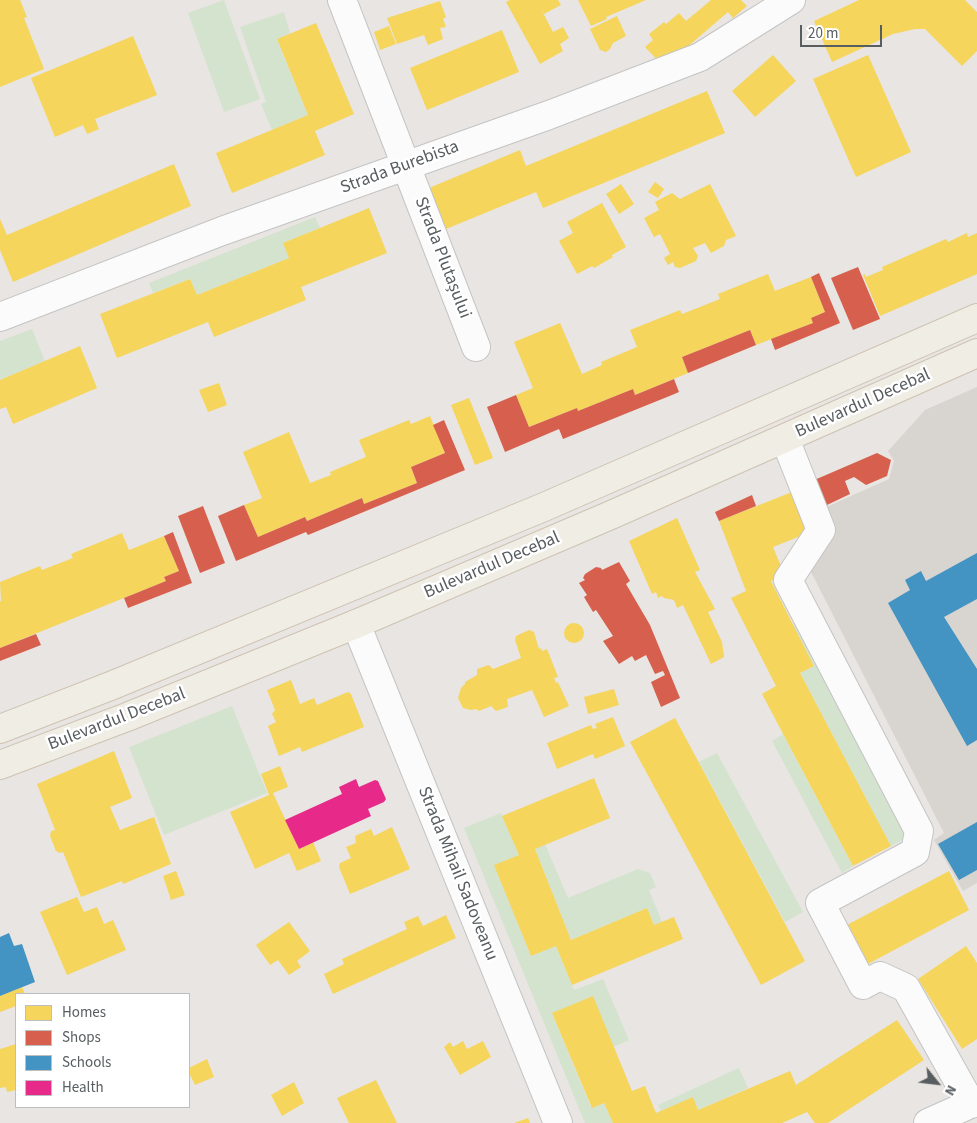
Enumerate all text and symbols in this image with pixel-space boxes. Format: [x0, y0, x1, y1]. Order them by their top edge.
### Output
scale bar [802, 15, 884, 47]
text: 20 m [808, 23, 838, 44]
street label: Strada Burebista [338, 137, 462, 199]
street label: Strada Plutașului [409, 194, 475, 322]
street label: Bulevardul Decebal [792, 365, 934, 443]
street label: Bulevardul Decebal [421, 528, 563, 604]
street label: Bulevardul Decebal [45, 684, 189, 756]
street label: Strada Mihail Sadoveanu [412, 784, 502, 964]
legend [15, 993, 190, 1108]
text: Homes [62, 1002, 106, 1023]
text: Shops [62, 1027, 101, 1048]
text: Schools [62, 1052, 111, 1073]
north arrow [912, 1058, 962, 1108]
text: Health [62, 1077, 104, 1098]
text: N [939, 1081, 961, 1099]

